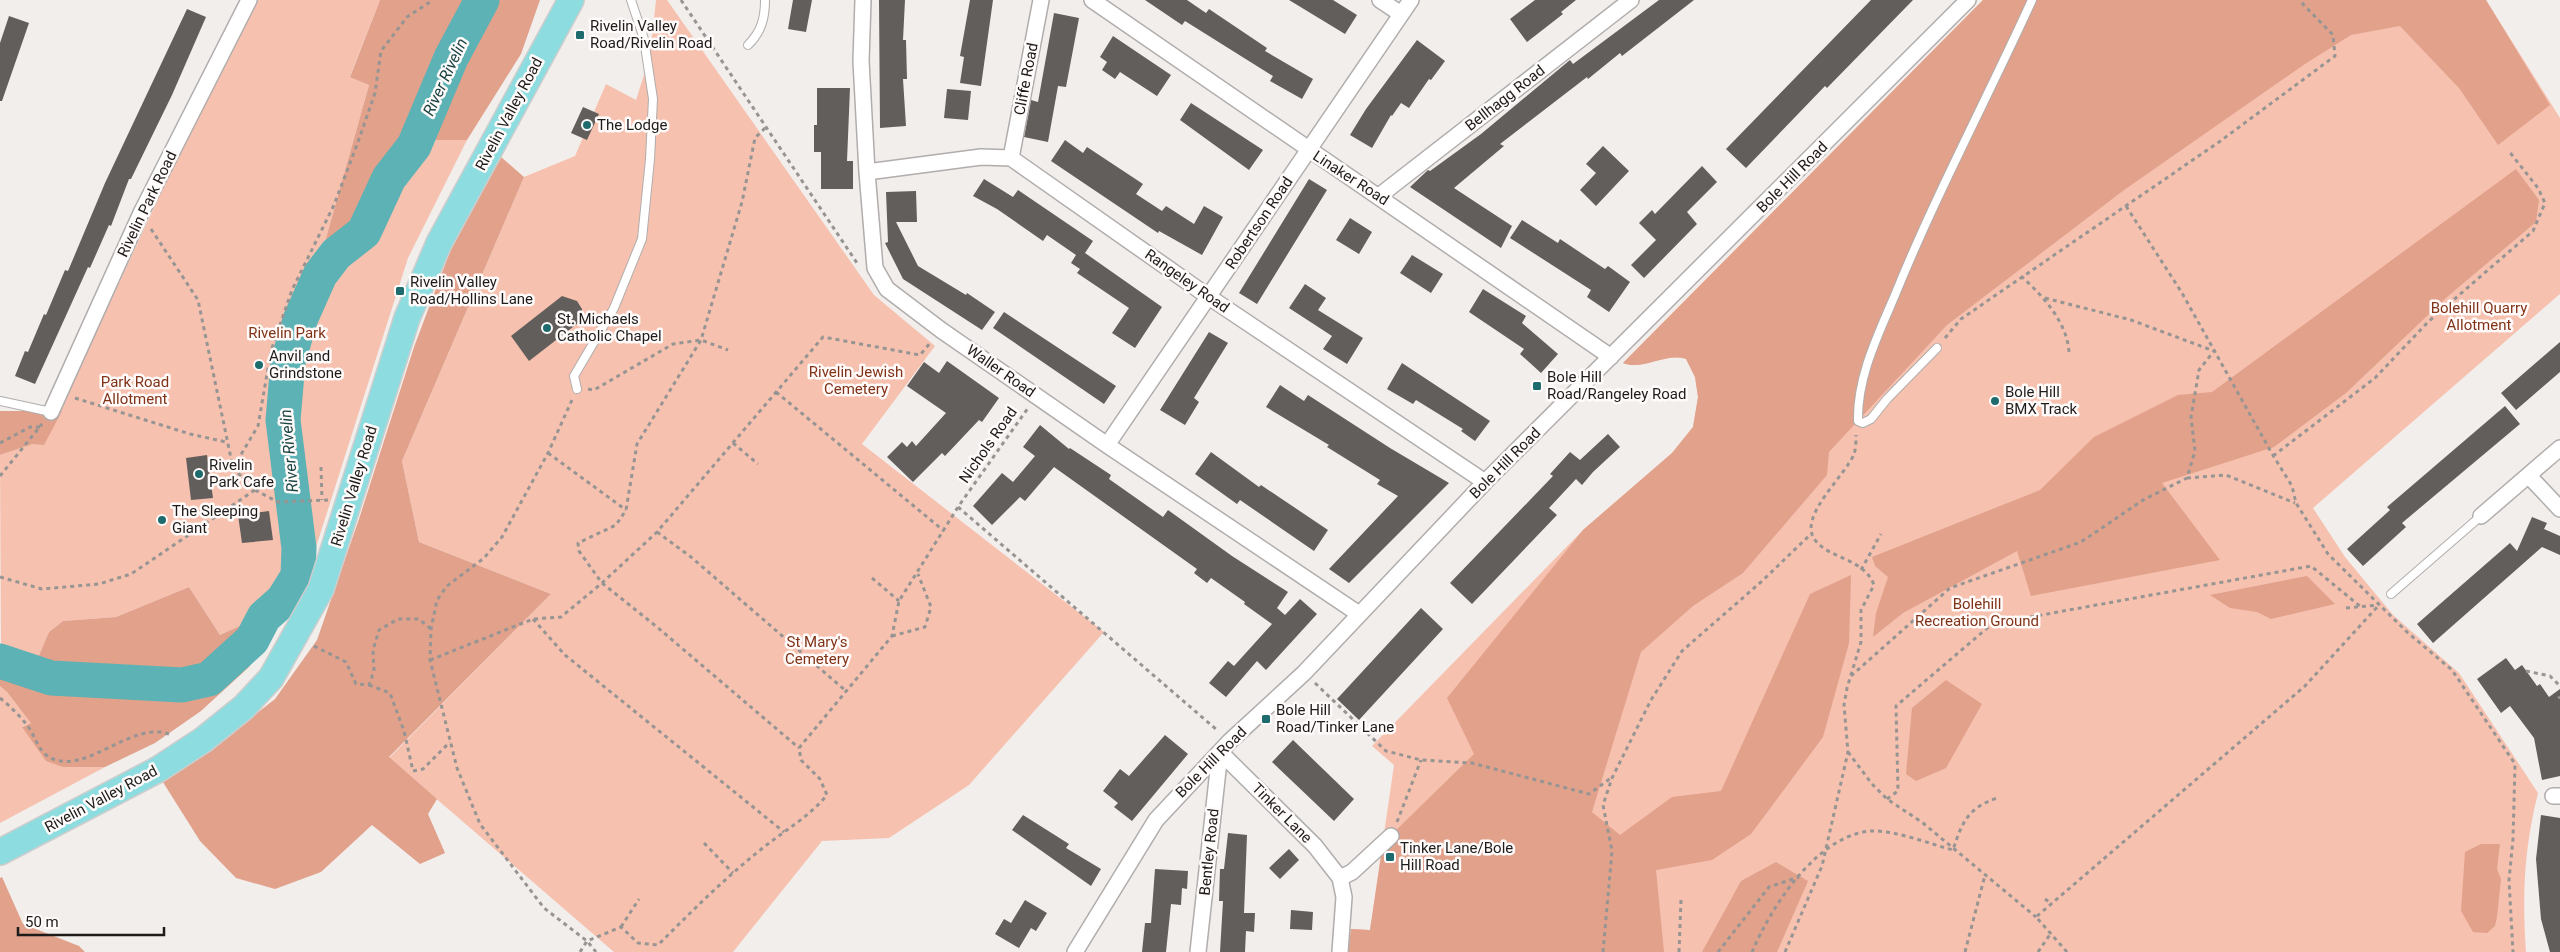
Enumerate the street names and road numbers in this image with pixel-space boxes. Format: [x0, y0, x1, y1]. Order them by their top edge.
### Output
street label: Cliffe Road [1010, 41, 1042, 117]
street label: Rivelin Valley Road [472, 55, 546, 173]
street label: Bellhagg Road [1462, 61, 1548, 135]
street label: Bole Hill Road [1753, 138, 1831, 216]
street label: Linaker Road [1310, 147, 1392, 209]
street label: Rivelin Park Road [114, 148, 180, 260]
street label: Robertson Road [1222, 174, 1296, 272]
street label: Rangeley Road [1141, 245, 1233, 317]
street label: Waller Road [963, 341, 1039, 401]
street label: Nichols Road [955, 404, 1021, 486]
street label: Rivelin Valley Road [327, 424, 381, 548]
street label: Bole Hill Road [1466, 424, 1544, 502]
street label: Bole Hill Road [1172, 723, 1250, 801]
street label: Rivelin Valley Road [42, 762, 160, 836]
street label: Tinker Lane [1248, 779, 1316, 847]
street label: Bentley Road [1195, 808, 1223, 896]

